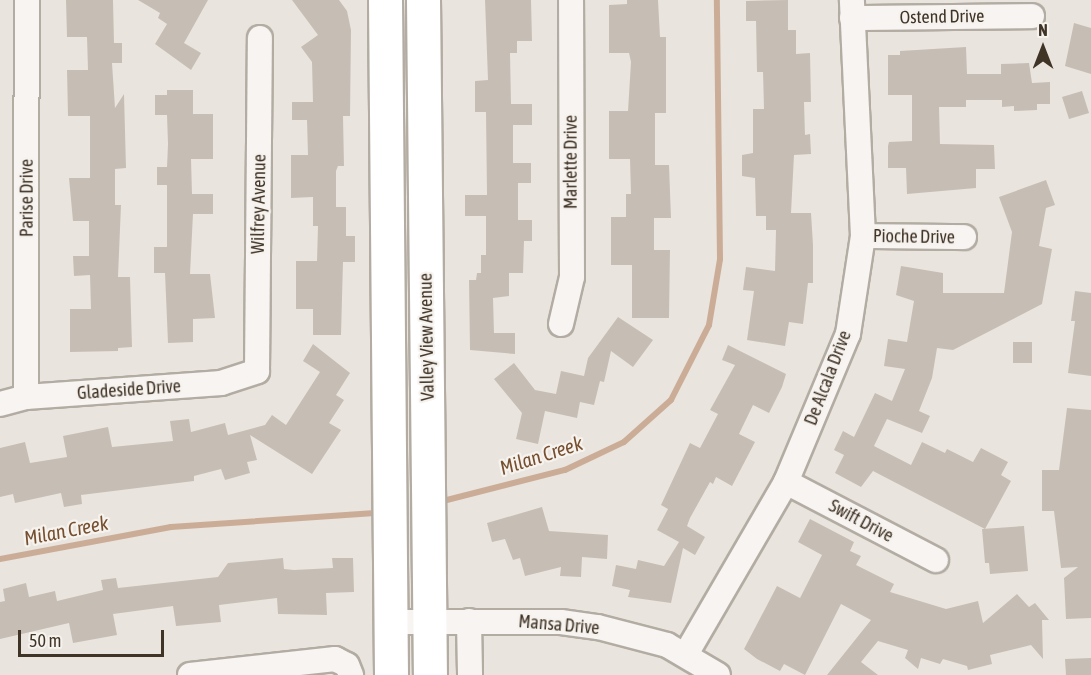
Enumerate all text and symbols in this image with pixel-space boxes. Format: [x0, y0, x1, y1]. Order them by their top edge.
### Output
street label: Ostend Drive [899, 5, 985, 29]
north arrow [1013, 18, 1073, 78]
text: N [1038, 21, 1048, 39]
street label: Marlette Drive [560, 115, 582, 209]
street label: Wilfrey Avenue [247, 154, 271, 254]
street label: Parise Drive [16, 159, 38, 237]
street label: Pioche Drive [873, 225, 955, 249]
street label: Valley View Avenue [415, 273, 439, 401]
street label: De Alcala Drive [800, 328, 856, 428]
street label: Gladeside Drive [76, 376, 182, 404]
water label: Milan Creek [497, 430, 585, 480]
street label: Swift Drive [825, 495, 897, 547]
water label: Milan Creek [22, 510, 110, 550]
street label: Mansa Drive [518, 611, 600, 639]
scale bar [21, 618, 166, 656]
text: 50 m [29, 630, 61, 651]

